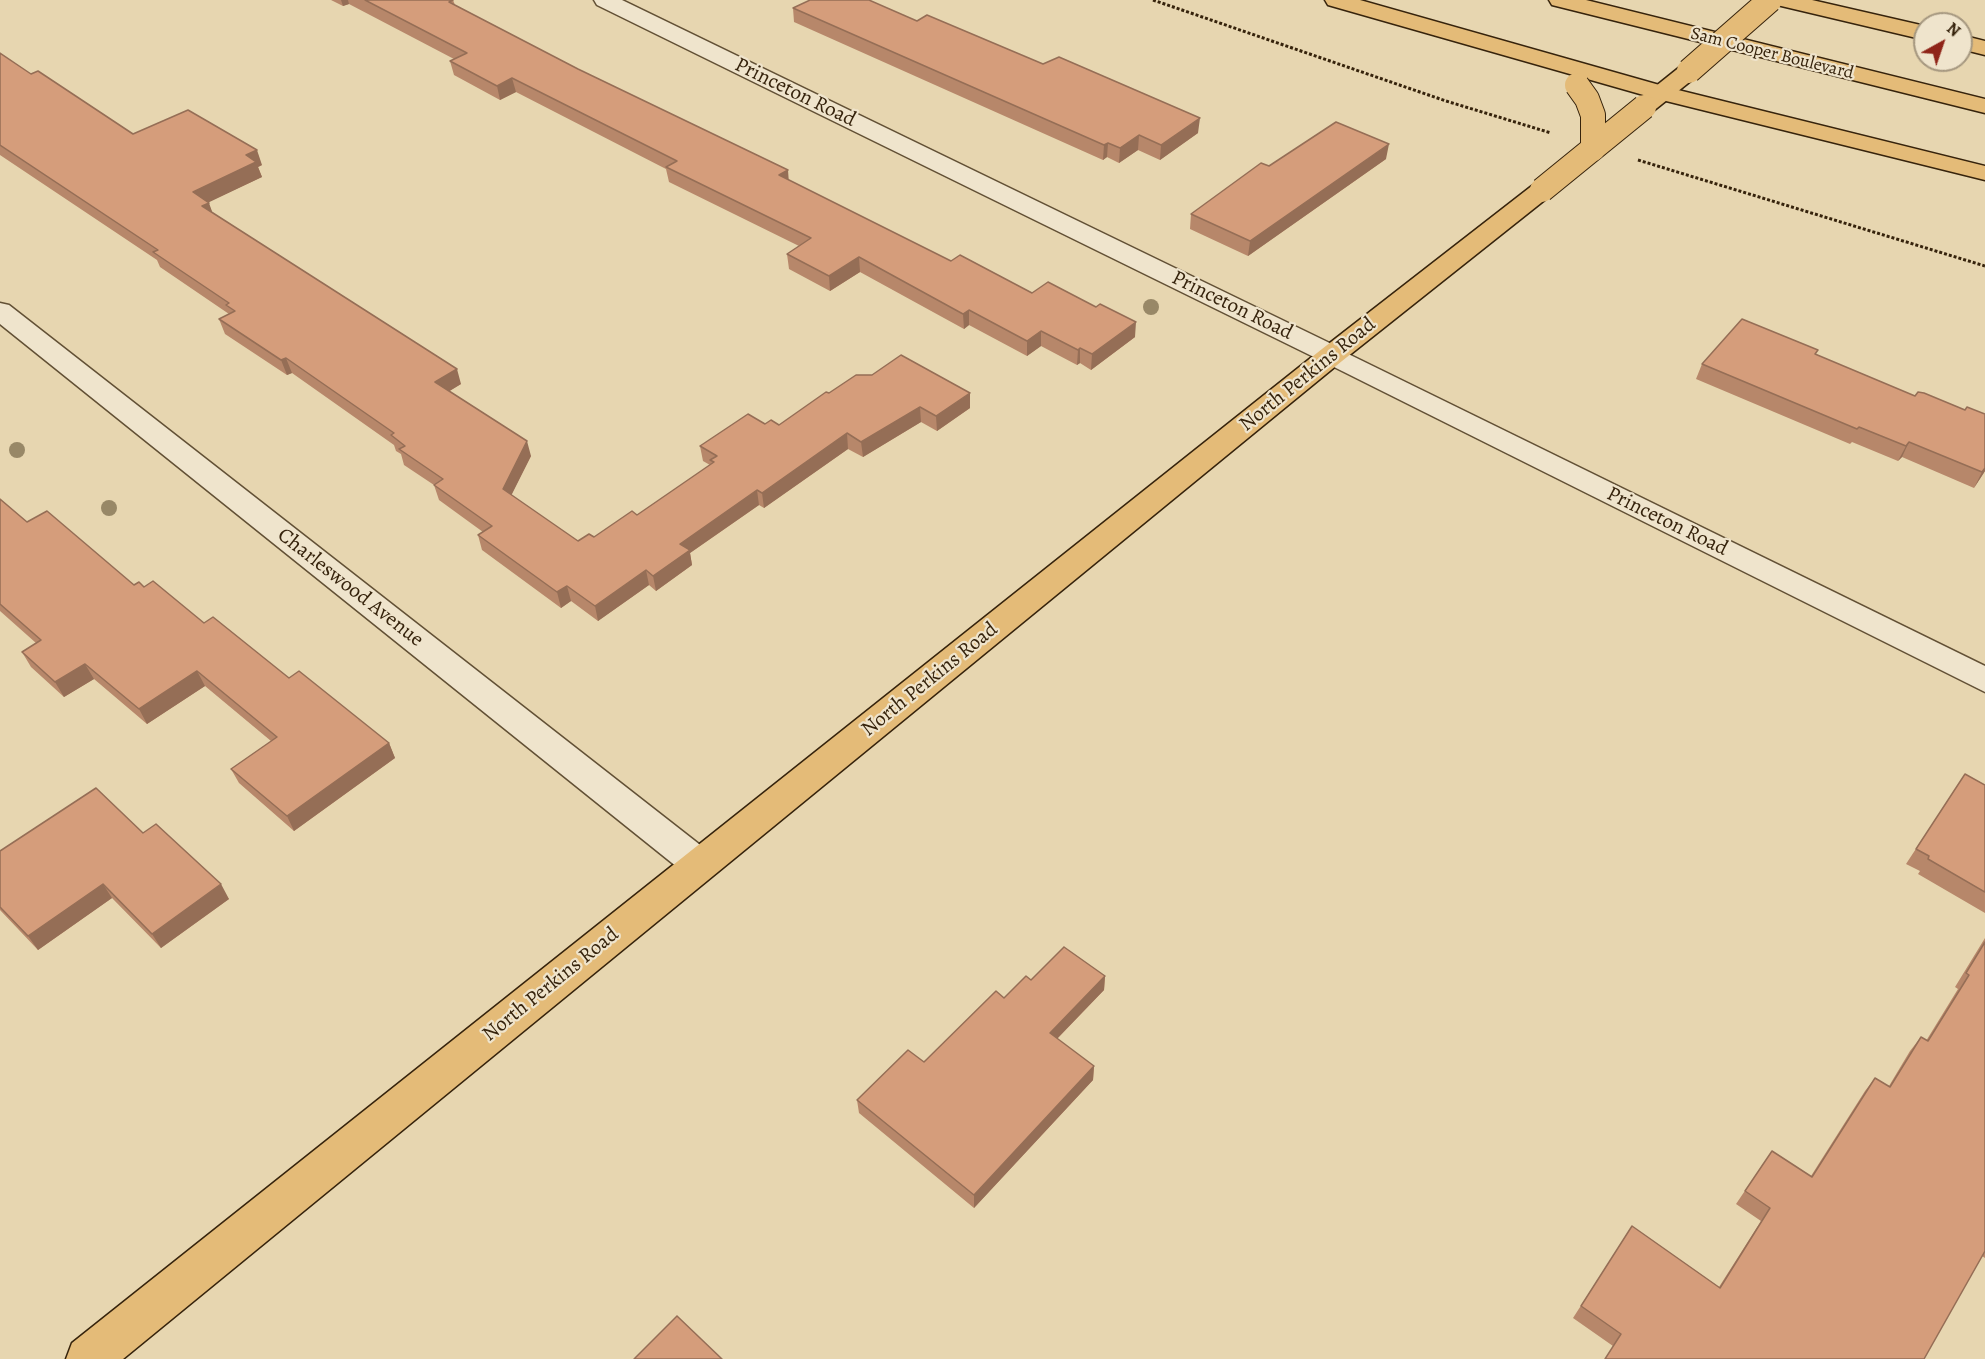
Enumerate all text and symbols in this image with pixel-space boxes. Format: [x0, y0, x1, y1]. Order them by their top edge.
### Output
north arrow [1913, 12, 1973, 72]
text: N [1942, 18, 1965, 42]
street label: Sam Cooper Boulevard [1688, 23, 1856, 85]
street label: Princeton Road [730, 53, 860, 133]
street label: Princeton Road [1167, 266, 1297, 346]
street label: North Perkins Road [1235, 312, 1381, 438]
street label: Princeton Road [1602, 482, 1732, 562]
street label: Charleswood Avenue [272, 523, 428, 653]
street label: North Perkins Road [857, 617, 1003, 743]
street label: North Perkins Road [478, 922, 624, 1048]

